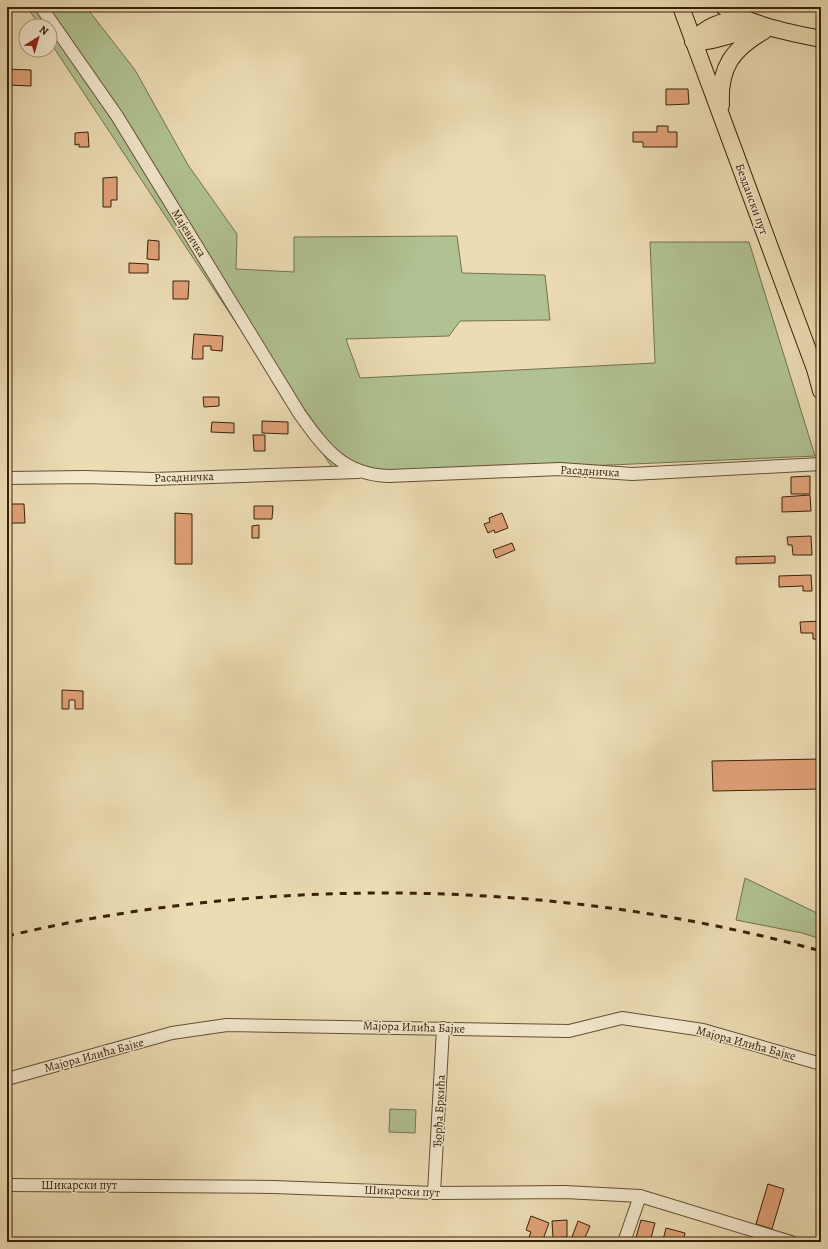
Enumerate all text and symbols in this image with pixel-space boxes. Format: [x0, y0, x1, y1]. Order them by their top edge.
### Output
north arrow [18, 18, 58, 58]
text: N [36, 22, 51, 39]
street label: Бездански пут [732, 161, 773, 237]
street label: Мајевичка [168, 206, 210, 261]
street label: Расадничка [560, 461, 621, 481]
street label: Расадничка [154, 468, 215, 486]
street label: Мајора Илића Бајке [363, 1017, 465, 1037]
street label: Мајора Илића Бајке [694, 1022, 798, 1064]
street label: Мајора Илића Бајке [42, 1034, 146, 1076]
street label: Ђорђа Бркића [429, 1074, 449, 1148]
street label: Шикарски пут [41, 1177, 118, 1193]
street label: Шикарски пут [364, 1182, 441, 1200]

